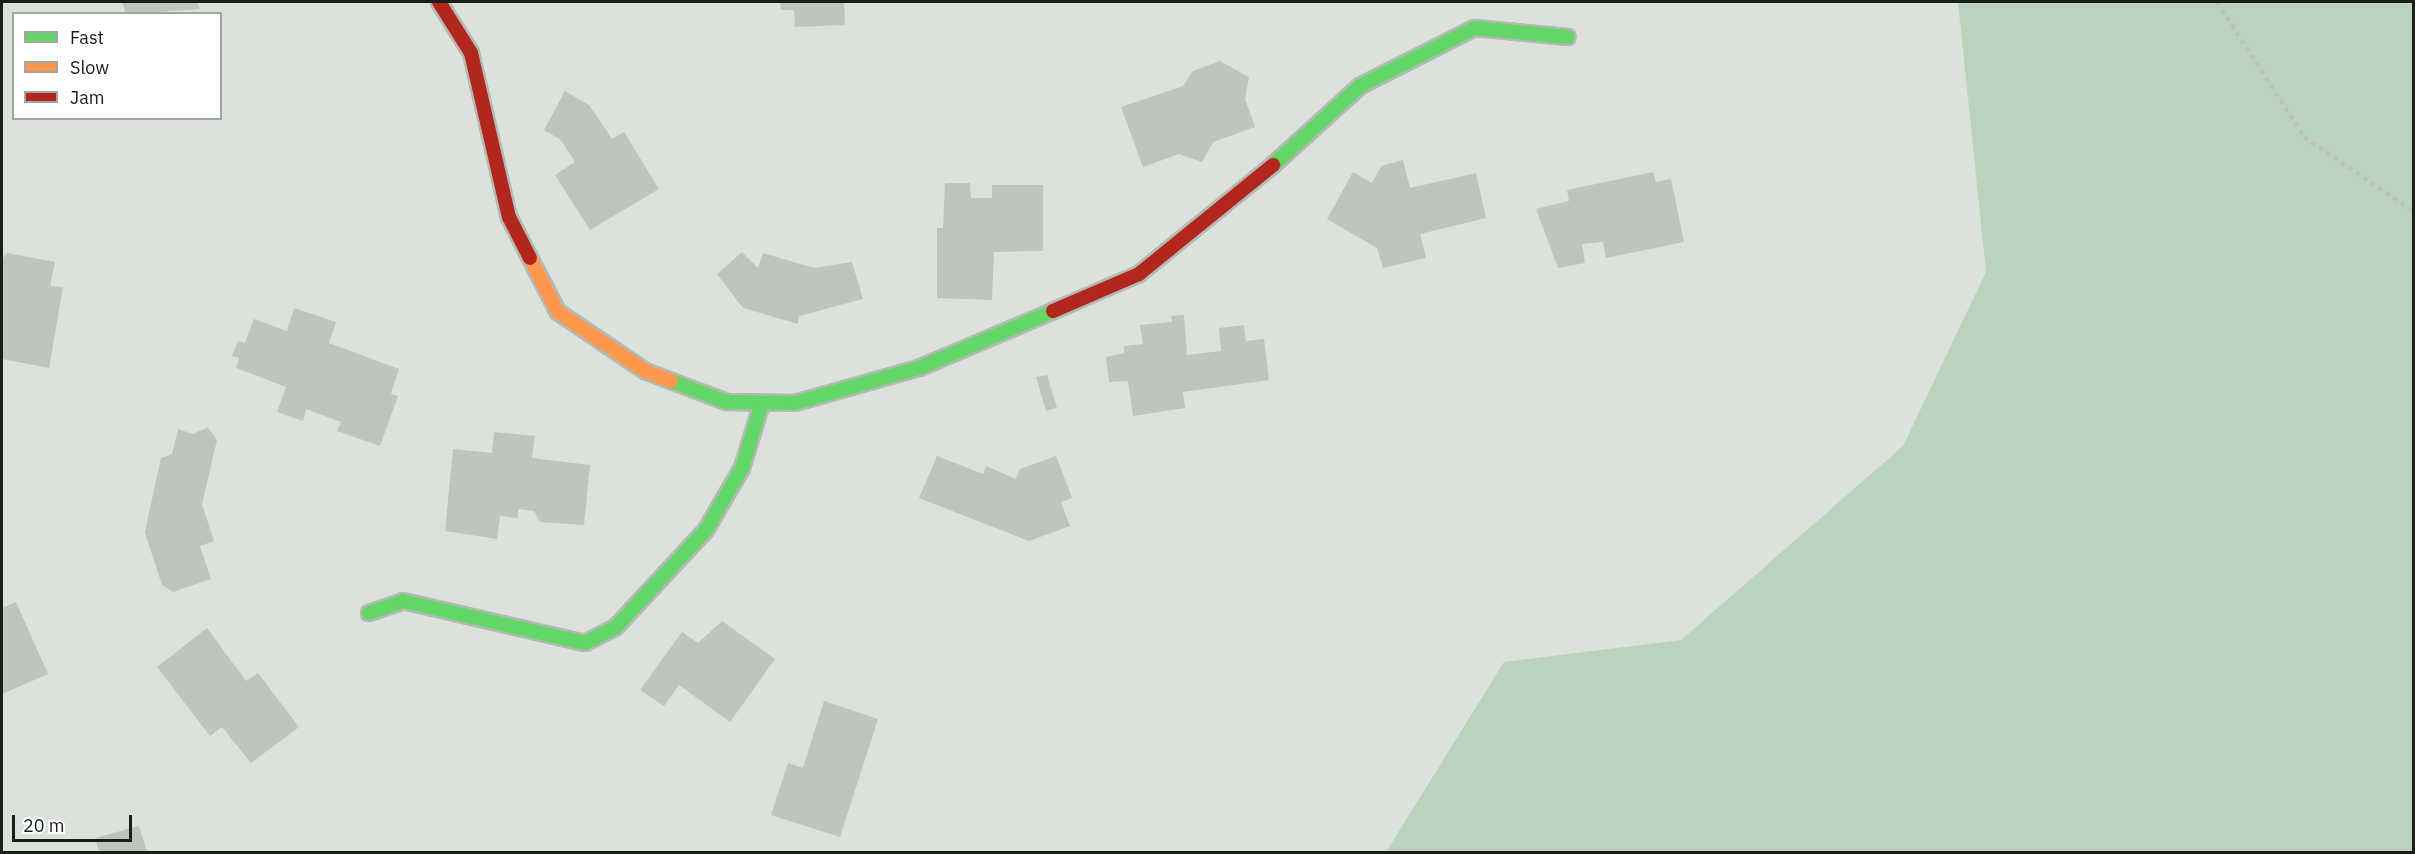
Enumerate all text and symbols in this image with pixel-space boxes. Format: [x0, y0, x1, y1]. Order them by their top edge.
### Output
legend [12, 12, 222, 120]
text: Fast [70, 26, 104, 49]
text: Slow [70, 56, 109, 79]
text: Jam [70, 86, 105, 109]
scale bar [15, 803, 135, 841]
text: 20 m [23, 814, 65, 837]

